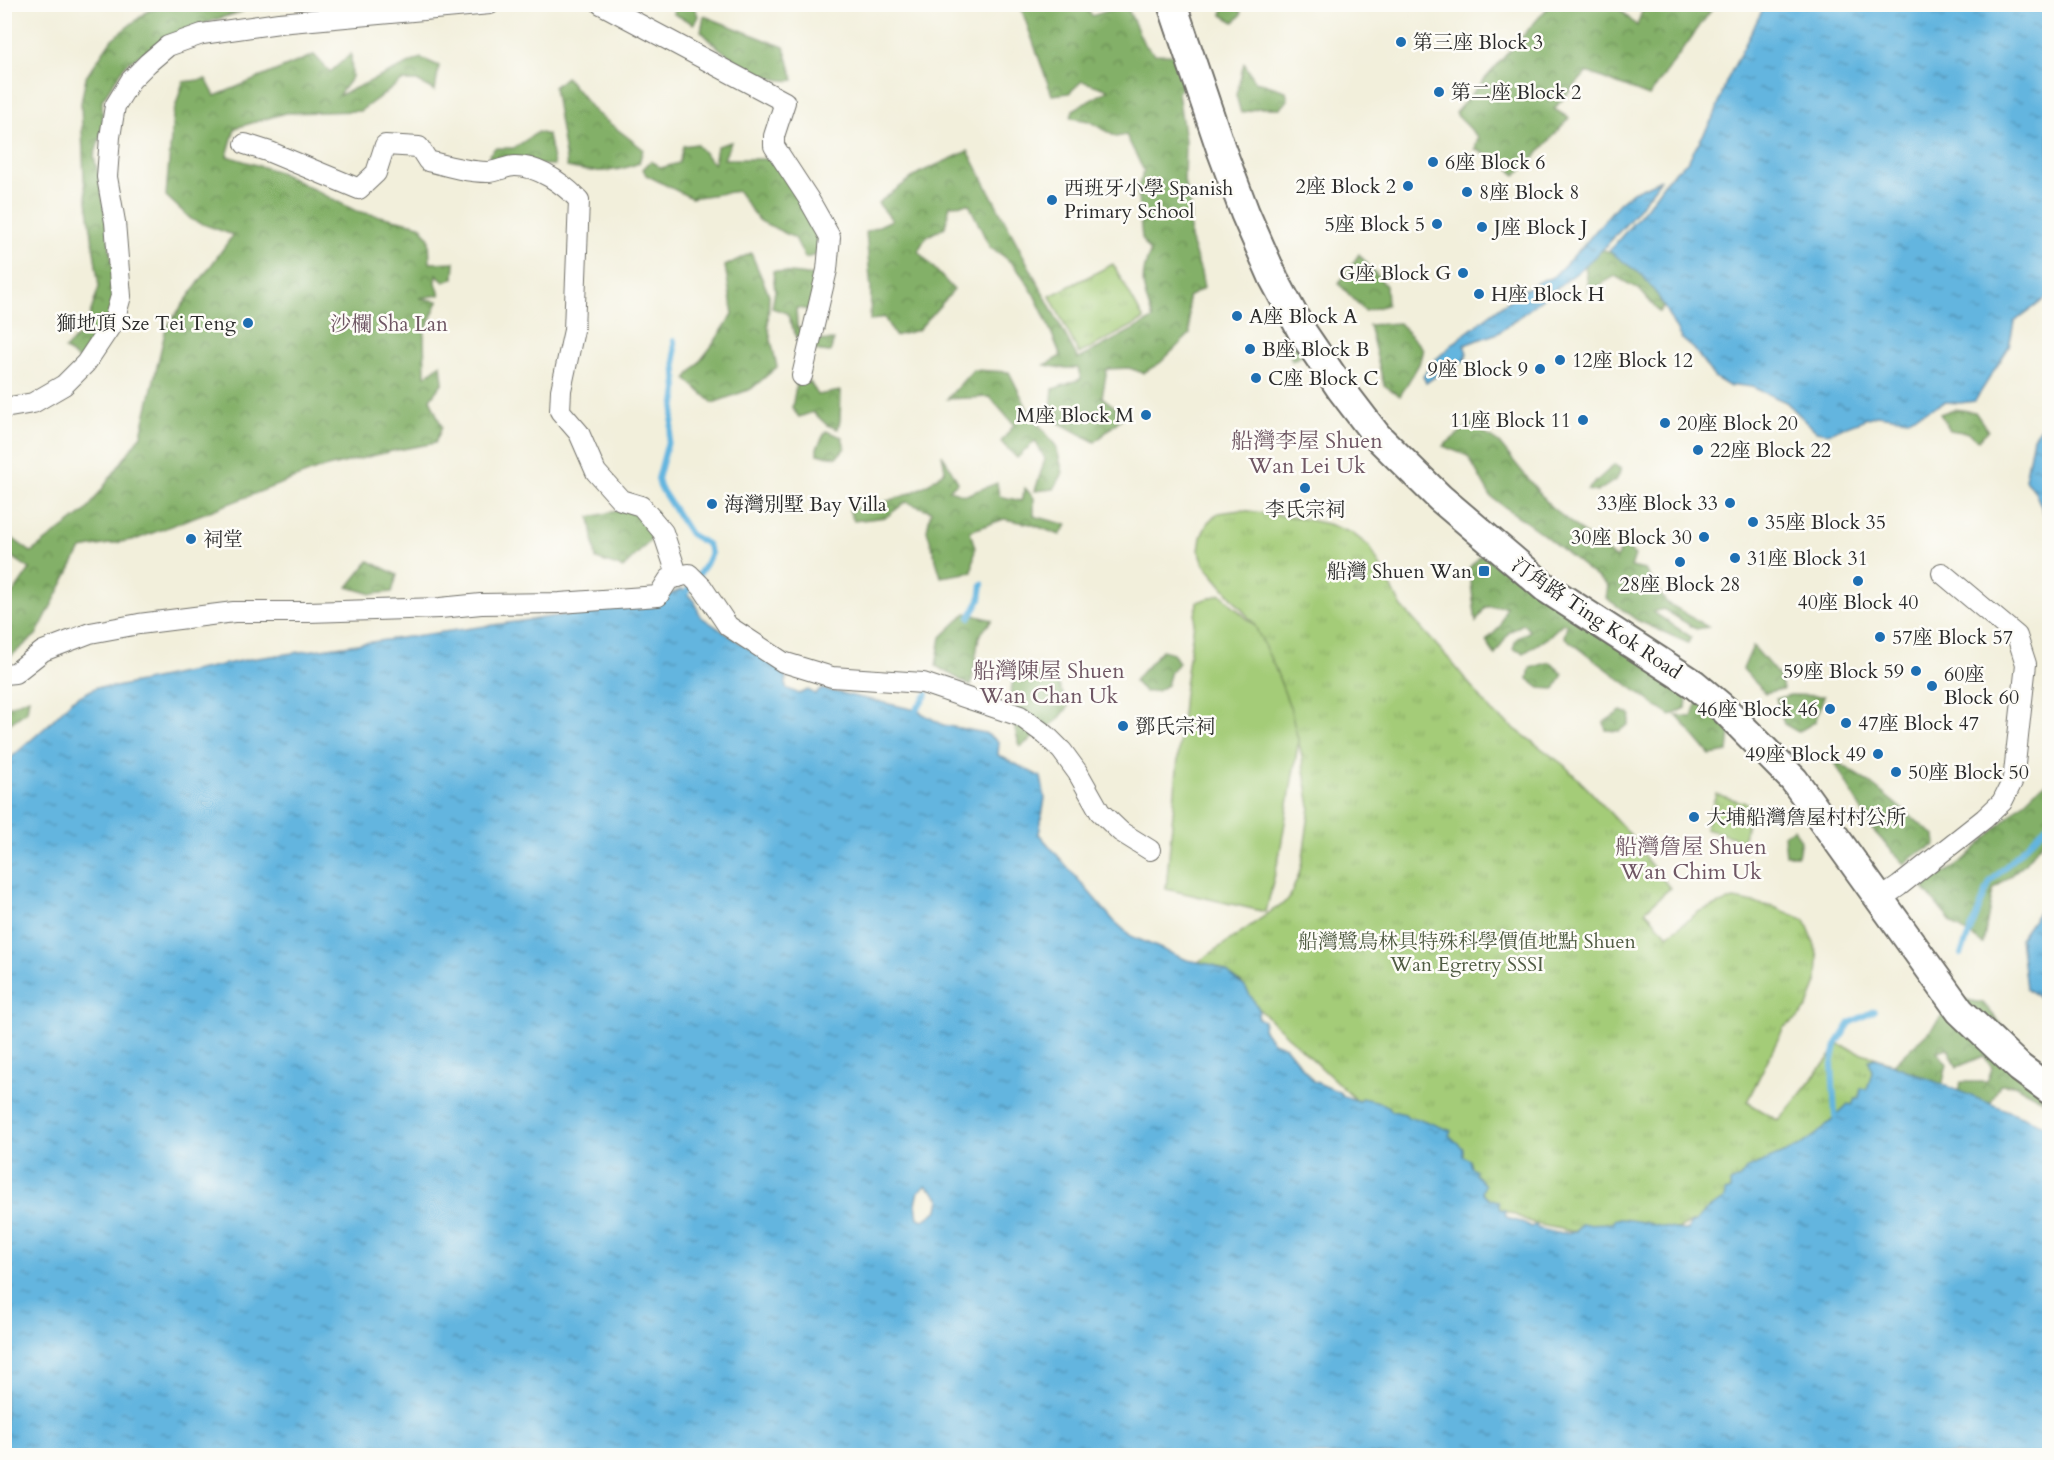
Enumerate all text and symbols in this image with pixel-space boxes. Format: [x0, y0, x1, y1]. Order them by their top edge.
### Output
place label: 第三座 Block 3 [1413, 29, 1543, 56]
marker: 第三座 Block 3 [1394, 35, 1408, 49]
place label: 第二座 Block 2 [1451, 79, 1581, 106]
marker: 第二座 Block 2 [1432, 85, 1446, 99]
place label: 6座 Block 6 [1445, 149, 1546, 176]
marker: 6座 Block 6 [1426, 155, 1440, 169]
place label: 2座 Block 2 [1295, 173, 1396, 200]
place label: 西班牙小學 Spanish Primary School [1064, 175, 1233, 225]
marker: 2座 Block 2 [1401, 179, 1415, 193]
place label: 8座 Block 8 [1479, 179, 1580, 206]
marker: 8座 Block 8 [1460, 185, 1474, 199]
marker: 西班牙小學 Spanish Primary School [1045, 193, 1059, 207]
place label: 5座 Block 5 [1324, 211, 1425, 238]
place label: J座 Block J [1491, 214, 1588, 241]
marker: 5座 Block 5 [1430, 217, 1444, 231]
marker: J座 Block J [1475, 220, 1489, 234]
place label: G座 Block G [1339, 260, 1451, 287]
marker: G座 Block G [1456, 266, 1470, 280]
place label: H座 Block H [1491, 281, 1605, 308]
marker: H座 Block H [1472, 287, 1486, 301]
place label: A座 Block A [1249, 303, 1358, 330]
marker: A座 Block A [1230, 309, 1244, 323]
place label: 獅地頂 Sze Tei Teng [56, 310, 237, 337]
district label: 沙欄 Sha Lan [330, 310, 448, 339]
marker: 獅地頂 Sze Tei Teng [241, 316, 255, 330]
place label: B座 Block B [1262, 336, 1369, 363]
marker: B座 Block B [1243, 342, 1257, 356]
place label: 12座 Block 12 [1572, 347, 1693, 374]
marker: 12座 Block 12 [1553, 353, 1567, 367]
place label: 9座 Block 9 [1427, 356, 1528, 383]
marker: 9座 Block 9 [1533, 362, 1547, 376]
place label: C座 Block C [1268, 365, 1379, 392]
marker: C座 Block C [1249, 371, 1263, 385]
place label: M座 Block M [1016, 402, 1134, 429]
place label: 11座 Block 11 [1450, 407, 1571, 434]
marker: M座 Block M [1139, 408, 1153, 422]
place label: 20座 Block 20 [1677, 410, 1798, 437]
marker: 11座 Block 11 [1576, 413, 1590, 427]
marker: 20座 Block 20 [1658, 416, 1672, 430]
district label: 船灣李屋 Shuen Wan Lei Uk [1231, 426, 1383, 481]
place label: 22座 Block 22 [1710, 437, 1831, 464]
marker: 22座 Block 22 [1691, 443, 1705, 457]
marker: 李氏宗祠 [1298, 481, 1312, 495]
place label: 33座 Block 33 [1597, 490, 1718, 517]
place label: 海灣別墅 Bay Villa [724, 491, 887, 518]
place label: 李氏宗祠 [1265, 496, 1345, 523]
marker: 33座 Block 33 [1723, 496, 1737, 510]
marker: 海灣別墅 Bay Villa [705, 497, 719, 511]
place label: 35座 Block 35 [1765, 509, 1886, 536]
marker: 35座 Block 35 [1746, 515, 1760, 529]
place label: 30座 Block 30 [1571, 524, 1692, 551]
place label: 祠堂 [203, 526, 243, 553]
marker: 30座 Block 30 [1697, 530, 1711, 544]
marker: 祠堂 [184, 532, 198, 546]
place label: 31座 Block 31 [1747, 545, 1868, 572]
street label: 汀角路 Ting Kok Road [1507, 551, 1687, 686]
marker: 31座 Block 31 [1728, 551, 1742, 565]
marker: 28座 Block 28 [1673, 555, 1687, 569]
place label: 船灣 Shuen Wan [1327, 558, 1473, 585]
marker: 船灣 Shuen Wan [1477, 564, 1491, 578]
place label: 28座 Block 28 [1619, 571, 1741, 598]
marker: 40座 Block 40 [1851, 574, 1865, 588]
place label: 40座 Block 40 [1797, 589, 1919, 616]
place label: 57座 Block 57 [1892, 624, 2013, 651]
marker: 57座 Block 57 [1873, 630, 1887, 644]
district label: 船灣陳屋 Shuen Wan Chan Uk [973, 656, 1125, 711]
place label: 59座 Block 59 [1783, 658, 1904, 685]
place label: 60座 Block 60 [1944, 661, 2019, 711]
marker: 59座 Block 59 [1909, 664, 1923, 678]
marker: 60座 Block 60 [1925, 679, 1939, 693]
place label: 46座 Block 46 [1697, 696, 1818, 723]
marker: 46座 Block 46 [1823, 702, 1837, 716]
place label: 47座 Block 47 [1858, 710, 1979, 737]
place label: 鄧氏宗祠 [1135, 713, 1215, 740]
marker: 47座 Block 47 [1839, 716, 1853, 730]
marker: 鄧氏宗祠 [1116, 719, 1130, 733]
place label: 49座 Block 49 [1745, 741, 1866, 768]
marker: 49座 Block 49 [1871, 747, 1885, 761]
place label: 50座 Block 50 [1908, 759, 2029, 786]
marker: 50座 Block 50 [1889, 765, 1903, 779]
place label: 大埔船灣詹屋村村公所 [1706, 804, 1906, 831]
marker: 大埔船灣詹屋村村公所 [1687, 810, 1701, 824]
district label: 船灣詹屋 Shuen Wan Chim Uk [1615, 832, 1767, 887]
park label: 船灣鷺鳥林具特殊科學價值地點 Shuen Wan Egretry SSSI [1298, 928, 1637, 978]

